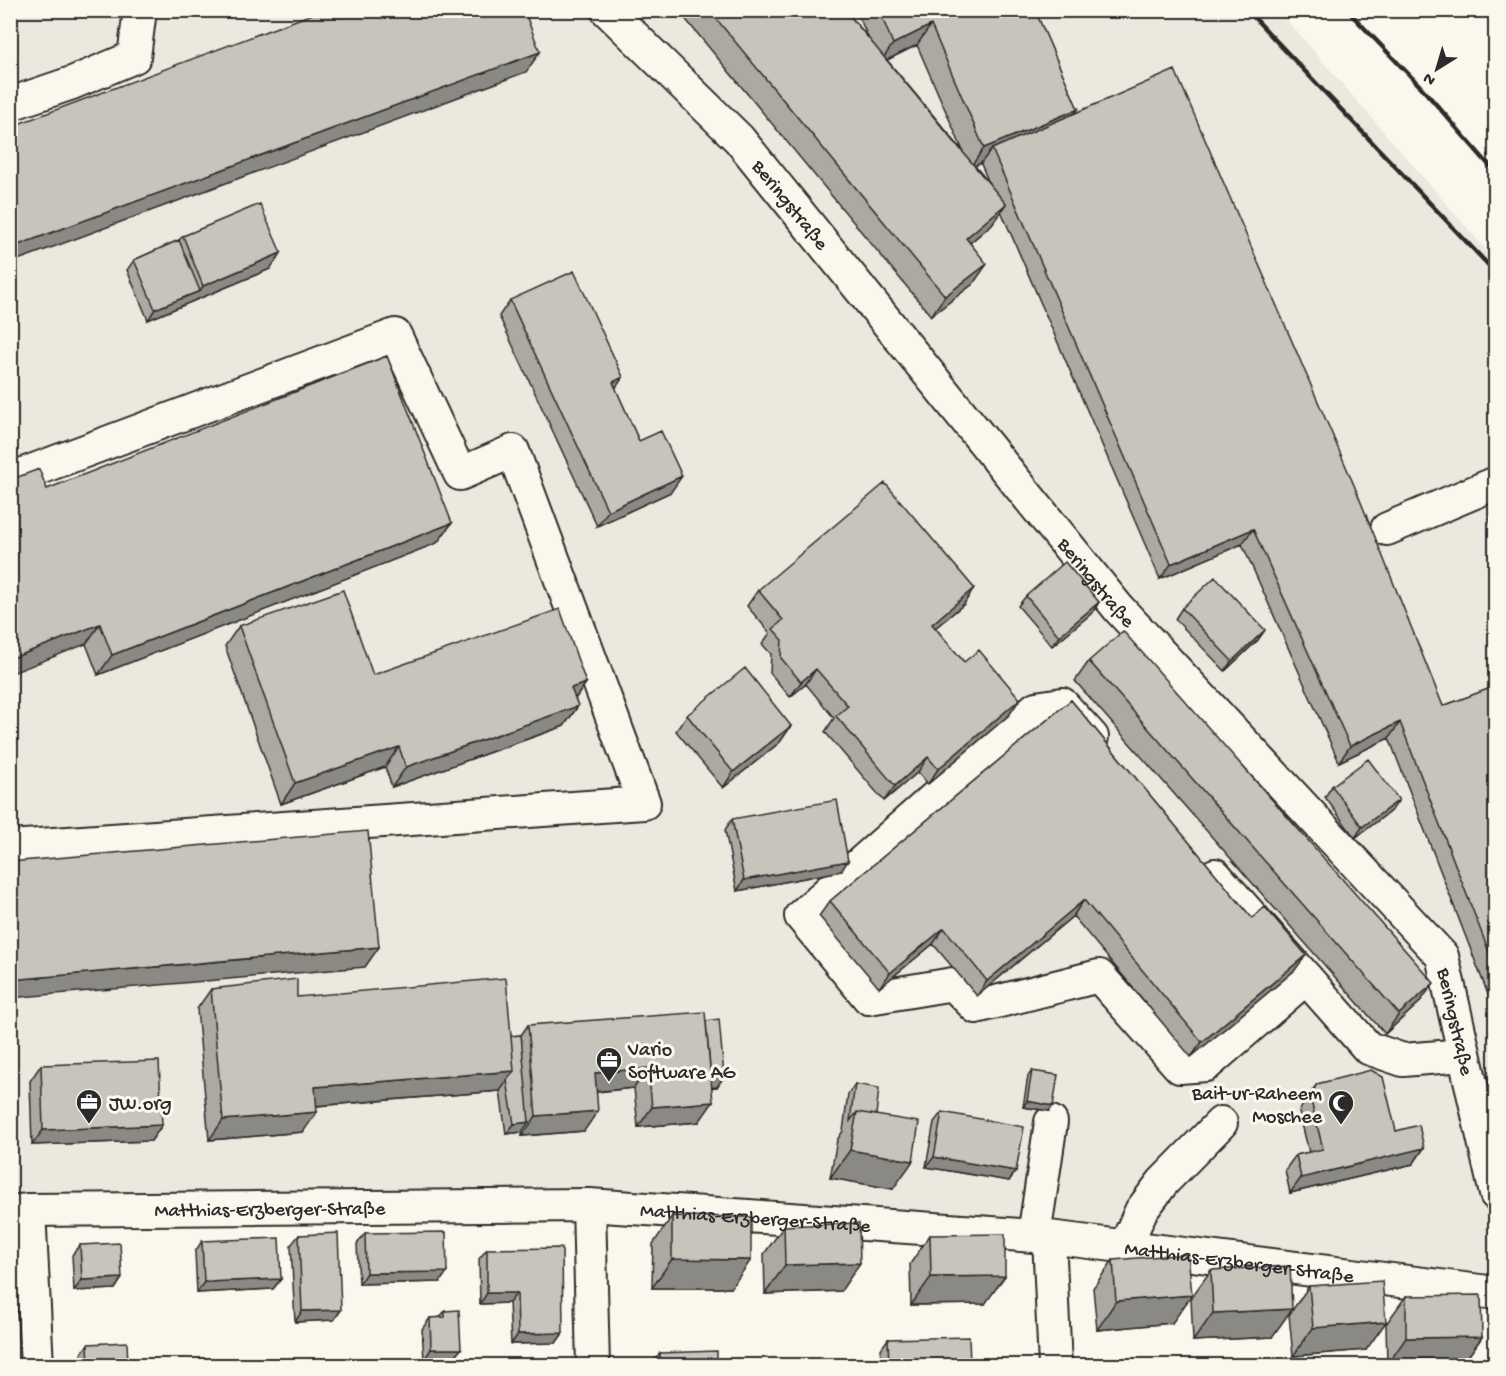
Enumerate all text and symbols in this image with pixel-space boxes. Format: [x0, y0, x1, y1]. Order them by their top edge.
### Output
north arrow [1407, 39, 1467, 99]
text: N [1420, 67, 1440, 89]
street label: Beringstraße [745, 156, 832, 256]
street label: Beringstraße [1050, 534, 1139, 634]
street label: Beringstraße [1430, 965, 1477, 1079]
place label: Vario Software AG [627, 1040, 736, 1086]
office icon: Vario Software AG [594, 1045, 624, 1083]
place label: Bait-ur-Raheem Moschee [1191, 1084, 1323, 1130]
office icon: JW.org [74, 1087, 104, 1125]
mosque icon: Bait-ur-Raheem Moschee [1326, 1088, 1356, 1126]
place label: JW.org [109, 1094, 172, 1117]
street label: Matthias-Erzberger-Straße [154, 1199, 386, 1224]
street label: Matthias-Erzberger-Straße [639, 1201, 872, 1240]
street label: Matthias-Erzberger-Straße [1123, 1239, 1355, 1290]

